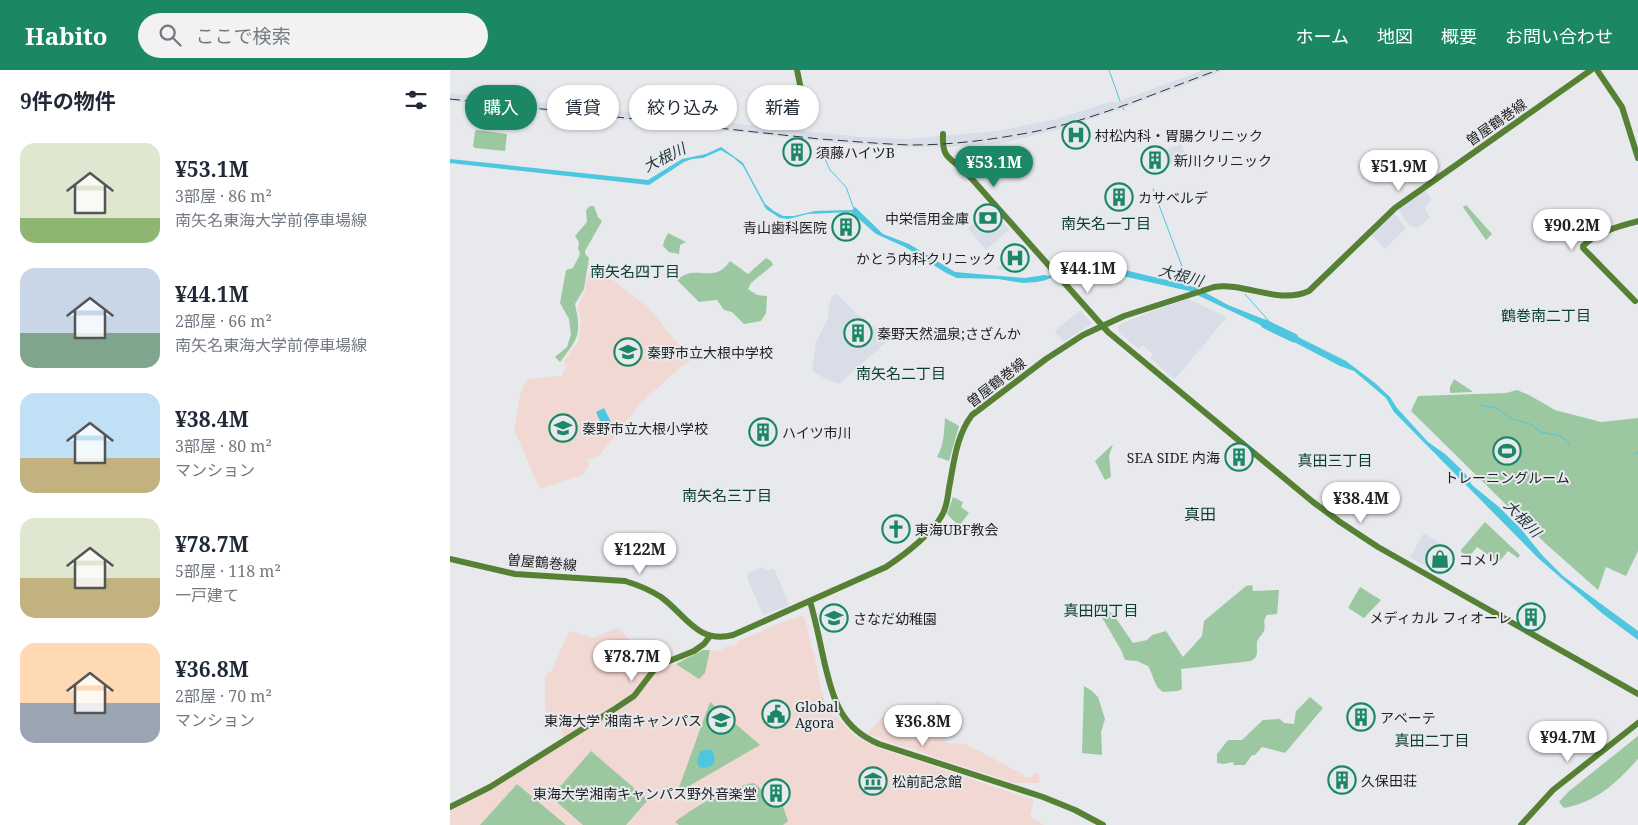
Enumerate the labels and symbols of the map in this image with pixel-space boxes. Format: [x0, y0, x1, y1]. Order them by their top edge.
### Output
street label: 曽屋鶴巻線 [1462, 94, 1530, 150]
hospital icon: 村松内科・胃腸クリニック [1061, 120, 1091, 150]
place label: 村松内科・胃腸クリニック [1095, 126, 1263, 145]
water label: 大根川 [639, 137, 690, 176]
building icon: 須藤ハイツB [782, 137, 812, 167]
place label: 須藤ハイツB [816, 143, 895, 162]
building icon: 新川クリニック [1140, 145, 1170, 175]
pin: ¥53.1M [953, 146, 1035, 188]
pin: ¥51.9M [1358, 150, 1440, 192]
place label: 新川クリニック [1174, 151, 1272, 170]
building icon: カサベルデ [1104, 182, 1134, 212]
place label: カサベルデ [1138, 188, 1208, 207]
bank icon: 中栄信用金庫 [973, 203, 1003, 233]
pin: ¥90.2M [1531, 208, 1613, 251]
place label: 中栄信用金庫 [885, 209, 969, 228]
building icon: 青山歯科医院 [831, 212, 861, 242]
district label: 南矢名一丁目 [1061, 213, 1151, 233]
place label: 青山歯科医院 [743, 218, 827, 237]
hospital icon: かとう内科クリニック [1000, 243, 1030, 273]
place label: かとう内科クリニック [856, 249, 996, 268]
pin: ¥44.1M [1047, 252, 1129, 294]
water label: 大根川 [1157, 260, 1207, 291]
district label: 南矢名四丁目 [590, 261, 680, 281]
district label: 鶴巻南二丁目 [1501, 305, 1591, 325]
building icon: 秦野天然温泉;さざんか [843, 318, 873, 348]
place label: 秦野天然温泉;さざんか [877, 324, 1021, 343]
school or university icon: 秦野市立大根中学校 [613, 337, 643, 367]
place label: 秦野市立大根中学校 [647, 343, 773, 362]
street label: 曽屋鶴巻線 [963, 353, 1029, 411]
district label: 南矢名二丁目 [856, 363, 946, 383]
school or university icon: 秦野市立大根小学校 [548, 413, 578, 443]
building icon: ハイツ市川 [748, 417, 778, 447]
place label: 秦野市立大根小学校 [582, 419, 708, 438]
place label: ハイツ市川 [782, 423, 852, 442]
sports icon: トレーニングルーム [1492, 436, 1522, 466]
building icon: SEA SIDE 内海 [1224, 442, 1254, 472]
place label: SEA SIDE 内海 [1127, 448, 1220, 467]
district label: 真田三丁目 [1297, 450, 1373, 470]
place label: トレーニングルーム [1444, 468, 1570, 487]
pin: ¥38.4M [1320, 482, 1402, 524]
district label: 南矢名三丁目 [682, 485, 772, 505]
water label: 大根川 [1500, 495, 1547, 543]
district label: 真田 [1184, 503, 1216, 525]
church icon: 東海UBF教会 [881, 514, 911, 544]
place label: 東海UBF教会 [915, 520, 998, 539]
pin: ¥122M [605, 532, 675, 575]
shop icon: コメリ [1425, 544, 1455, 574]
street label: 曽屋鶴巻線 [506, 549, 578, 575]
place label: コメリ [1459, 550, 1501, 569]
district label: 真田四丁目 [1063, 600, 1139, 620]
building icon: メディカル フィオーレ [1516, 602, 1546, 632]
school or university icon: さなだ幼稚園 [819, 603, 849, 633]
place label: メディカル フィオーレ [1370, 608, 1512, 627]
place label: さなだ幼稚園 [853, 609, 937, 628]
pin: ¥78.7M [591, 640, 673, 682]
place label: Global Agora [795, 697, 839, 732]
public building icon: Global Agora [761, 699, 791, 729]
building icon: アベーテ [1346, 702, 1376, 732]
pin: ¥36.8M [882, 704, 964, 747]
school or university icon: 東海大学 湘南キャンパス [706, 705, 736, 735]
place label: アベーテ [1380, 708, 1436, 727]
place label: 東海大学 湘南キャンパス [544, 711, 702, 730]
pin: ¥94.7M [1527, 720, 1609, 763]
district label: 真田二丁目 [1394, 730, 1470, 750]
building icon: 久保田荘 [1327, 765, 1357, 795]
museum icon: 松前記念館 [858, 766, 888, 796]
place label: 久保田荘 [1361, 771, 1417, 790]
place label: 松前記念館 [892, 772, 962, 791]
building icon: 東海大学湘南キャンパス野外音楽堂 [761, 778, 791, 808]
place label: 東海大学湘南キャンパス野外音楽堂 [533, 784, 757, 803]

